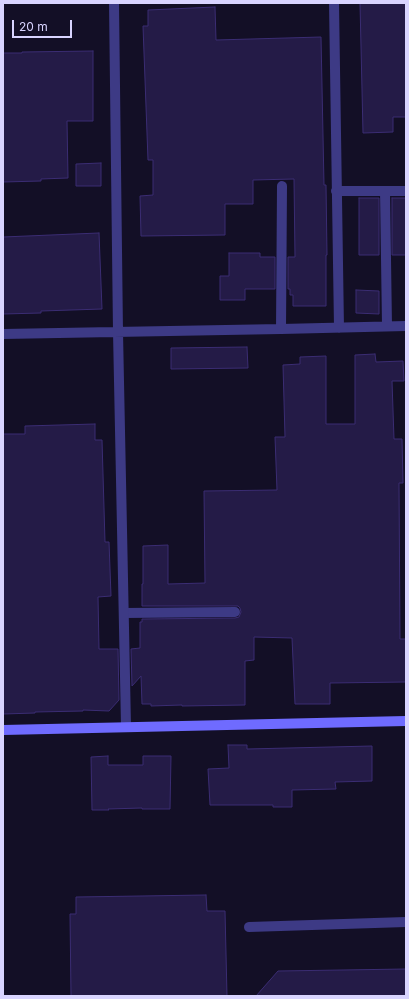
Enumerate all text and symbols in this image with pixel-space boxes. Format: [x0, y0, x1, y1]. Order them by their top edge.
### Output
scale bar [14, 12, 74, 38]
text: 20 m [19, 19, 48, 34]

